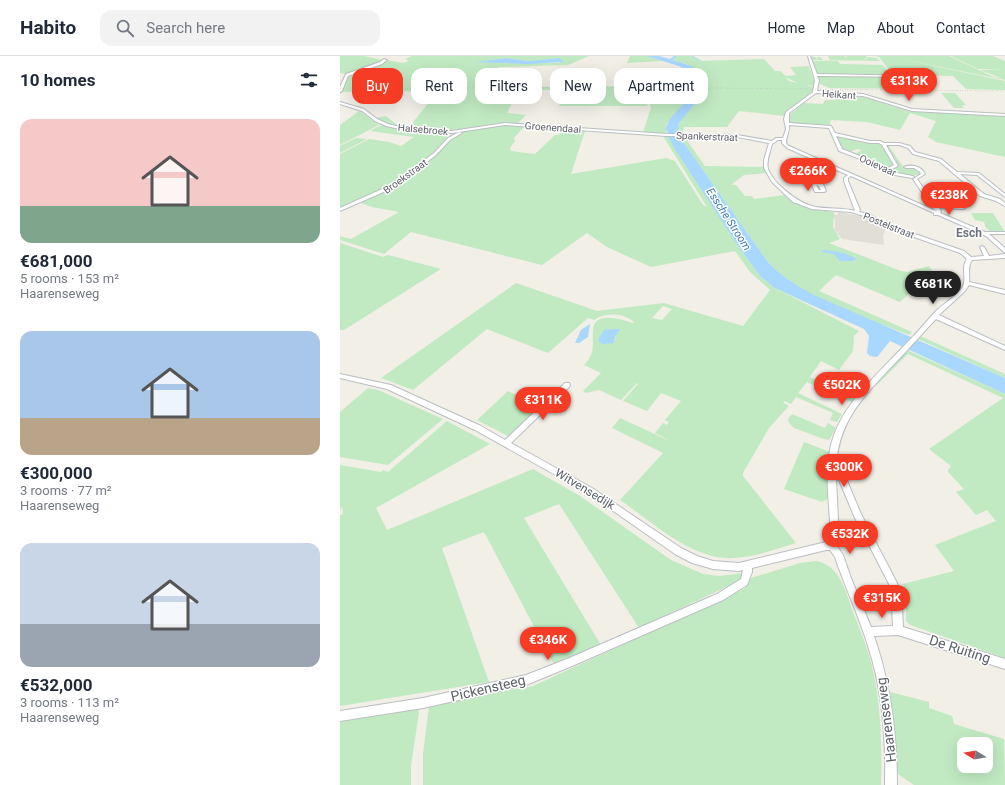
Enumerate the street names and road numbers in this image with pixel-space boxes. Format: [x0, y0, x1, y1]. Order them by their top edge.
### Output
street label: Heikant [822, 88, 856, 101]
street label: Groenendaal [524, 120, 581, 135]
street label: Halsebroek [397, 122, 449, 137]
street label: Spankerstraat [676, 130, 738, 143]
street label: Ooievaar [858, 152, 899, 179]
street label: Broekstraat [381, 157, 429, 196]
street label: Postelstraat [862, 210, 916, 241]
street label: Witvensedijk [552, 466, 618, 513]
street label: De Ruiting [927, 632, 993, 666]
street label: Pickensteeg [449, 672, 527, 704]
street label: Haarenseweg [873, 677, 899, 763]

